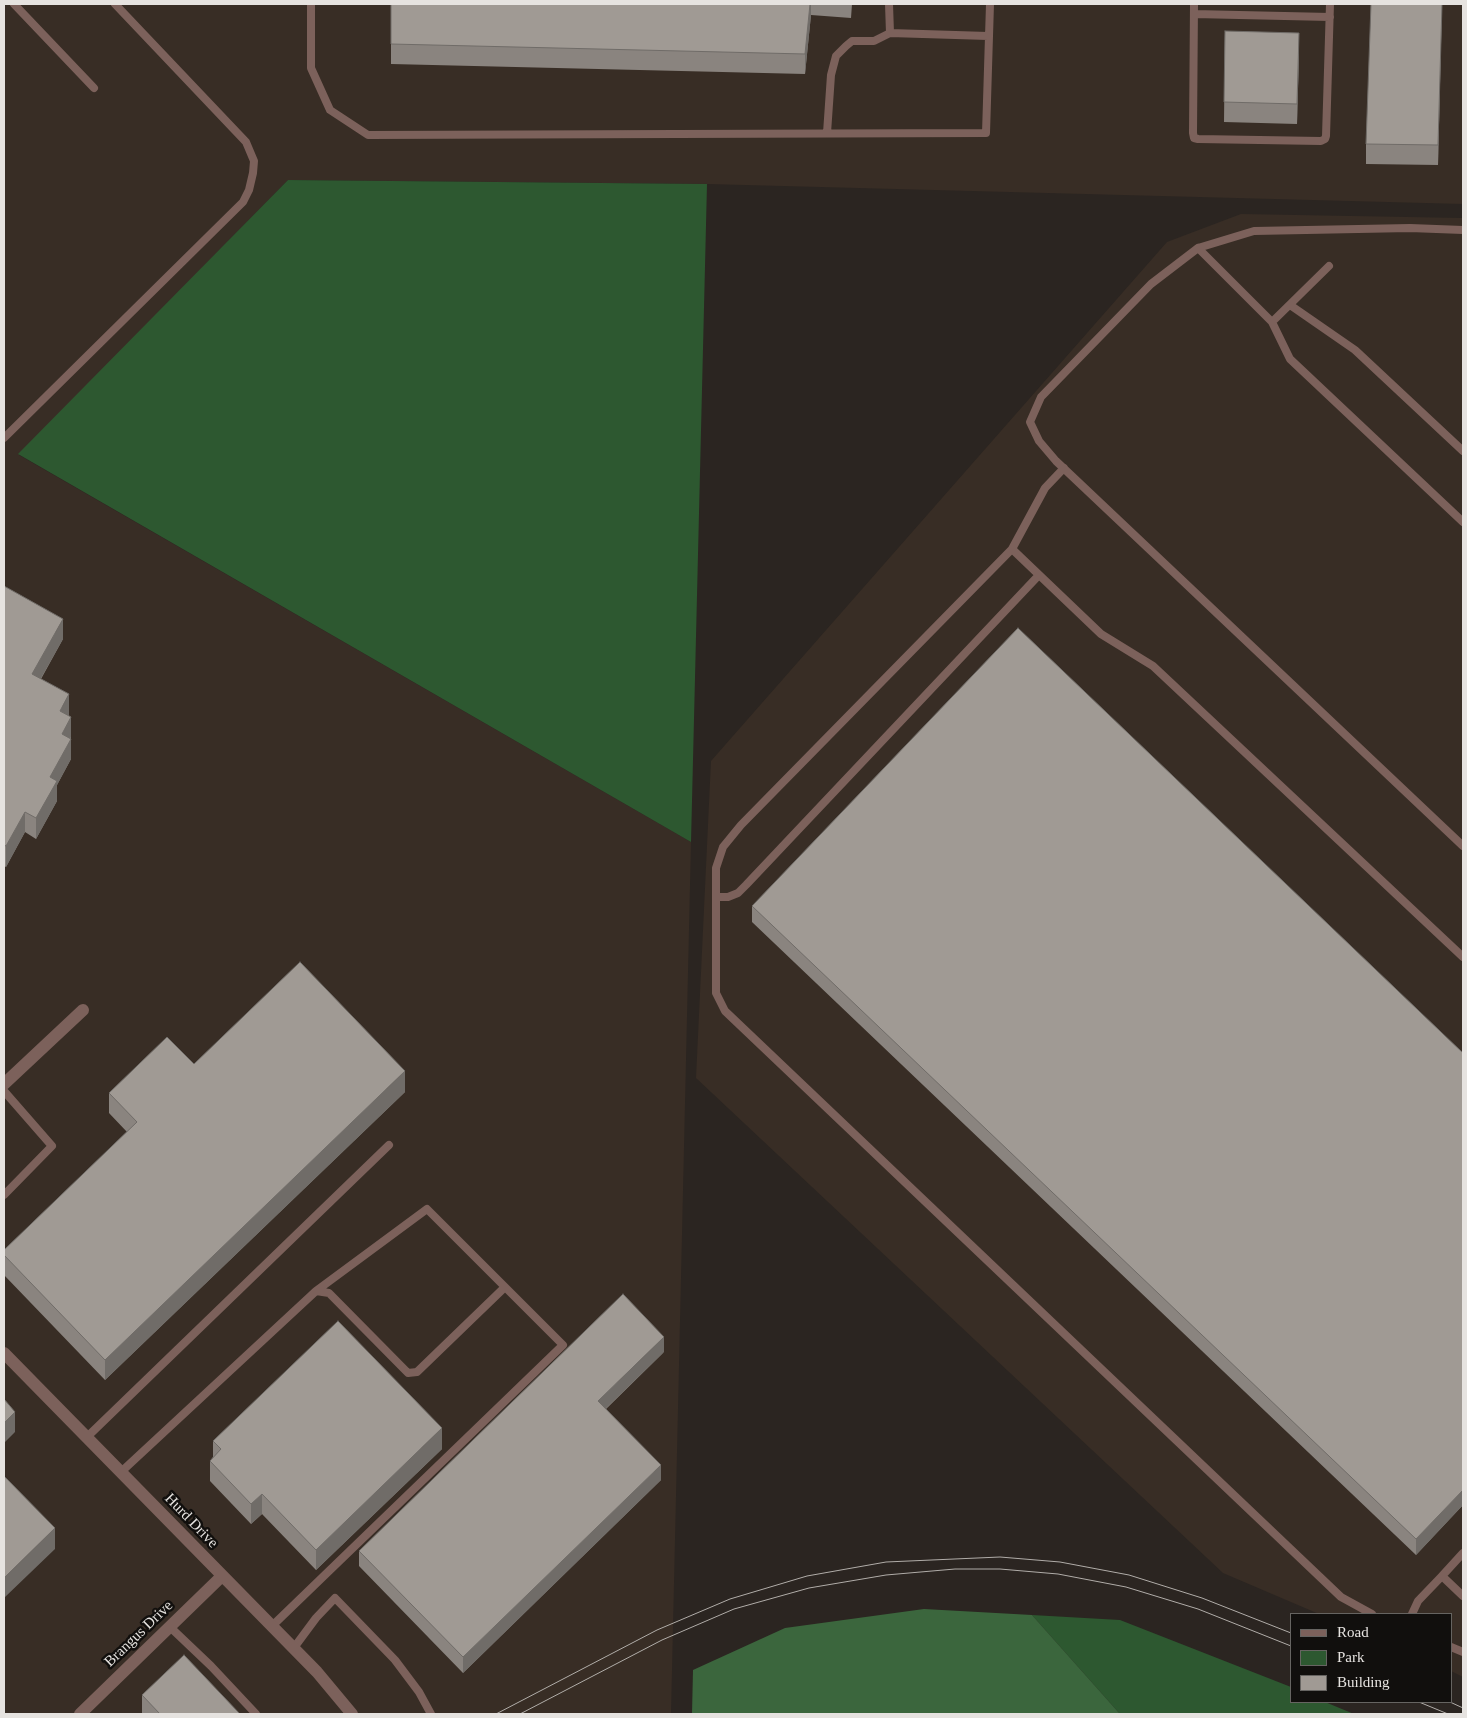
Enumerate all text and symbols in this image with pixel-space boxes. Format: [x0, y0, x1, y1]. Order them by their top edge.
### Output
street label: Hurd Drive [161, 1490, 221, 1552]
street label: Brangus Drive [101, 1597, 177, 1671]
legend [1290, 1613, 1452, 1703]
text: Road [1337, 1624, 1369, 1640]
text: Park [1337, 1649, 1365, 1665]
text: Building [1337, 1674, 1390, 1690]

